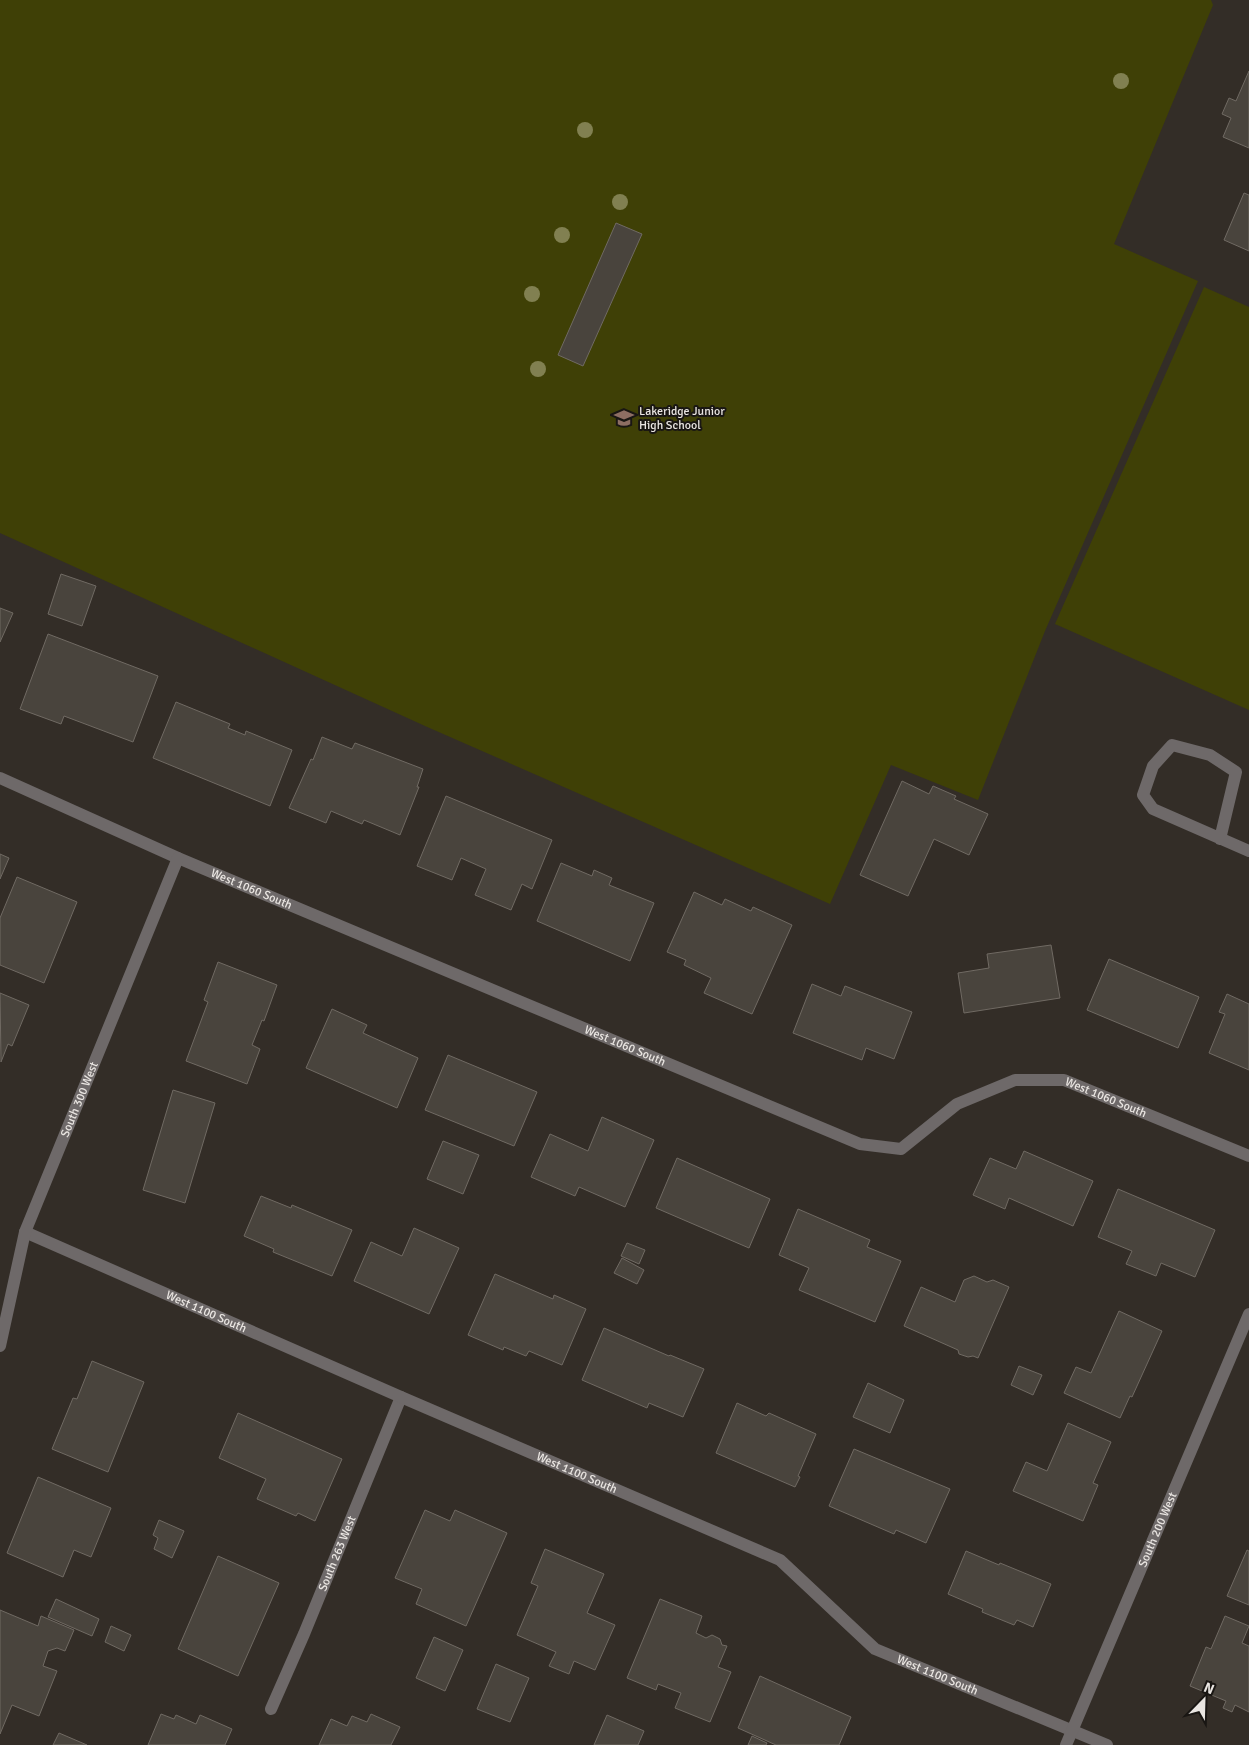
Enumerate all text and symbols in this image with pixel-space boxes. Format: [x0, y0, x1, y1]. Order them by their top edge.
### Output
place label: Lakeridge Junior High School [639, 404, 725, 433]
school or university icon: Lakeridge Junior High School [613, 407, 635, 429]
street label: West 1060 South [209, 866, 294, 913]
street label: West 1060 South [582, 1022, 668, 1070]
street label: South 300 West [58, 1060, 102, 1140]
street label: West 1060 South [1063, 1074, 1149, 1121]
street label: West 1100 South [163, 1288, 249, 1336]
street label: West 1100 South [534, 1449, 619, 1497]
street label: South 200 West [1135, 1490, 1180, 1570]
street label: South 263 West [315, 1514, 360, 1594]
street label: West 1100 South [894, 1652, 980, 1699]
north arrow [1179, 1675, 1229, 1725]
text: N [1201, 1679, 1217, 1698]

